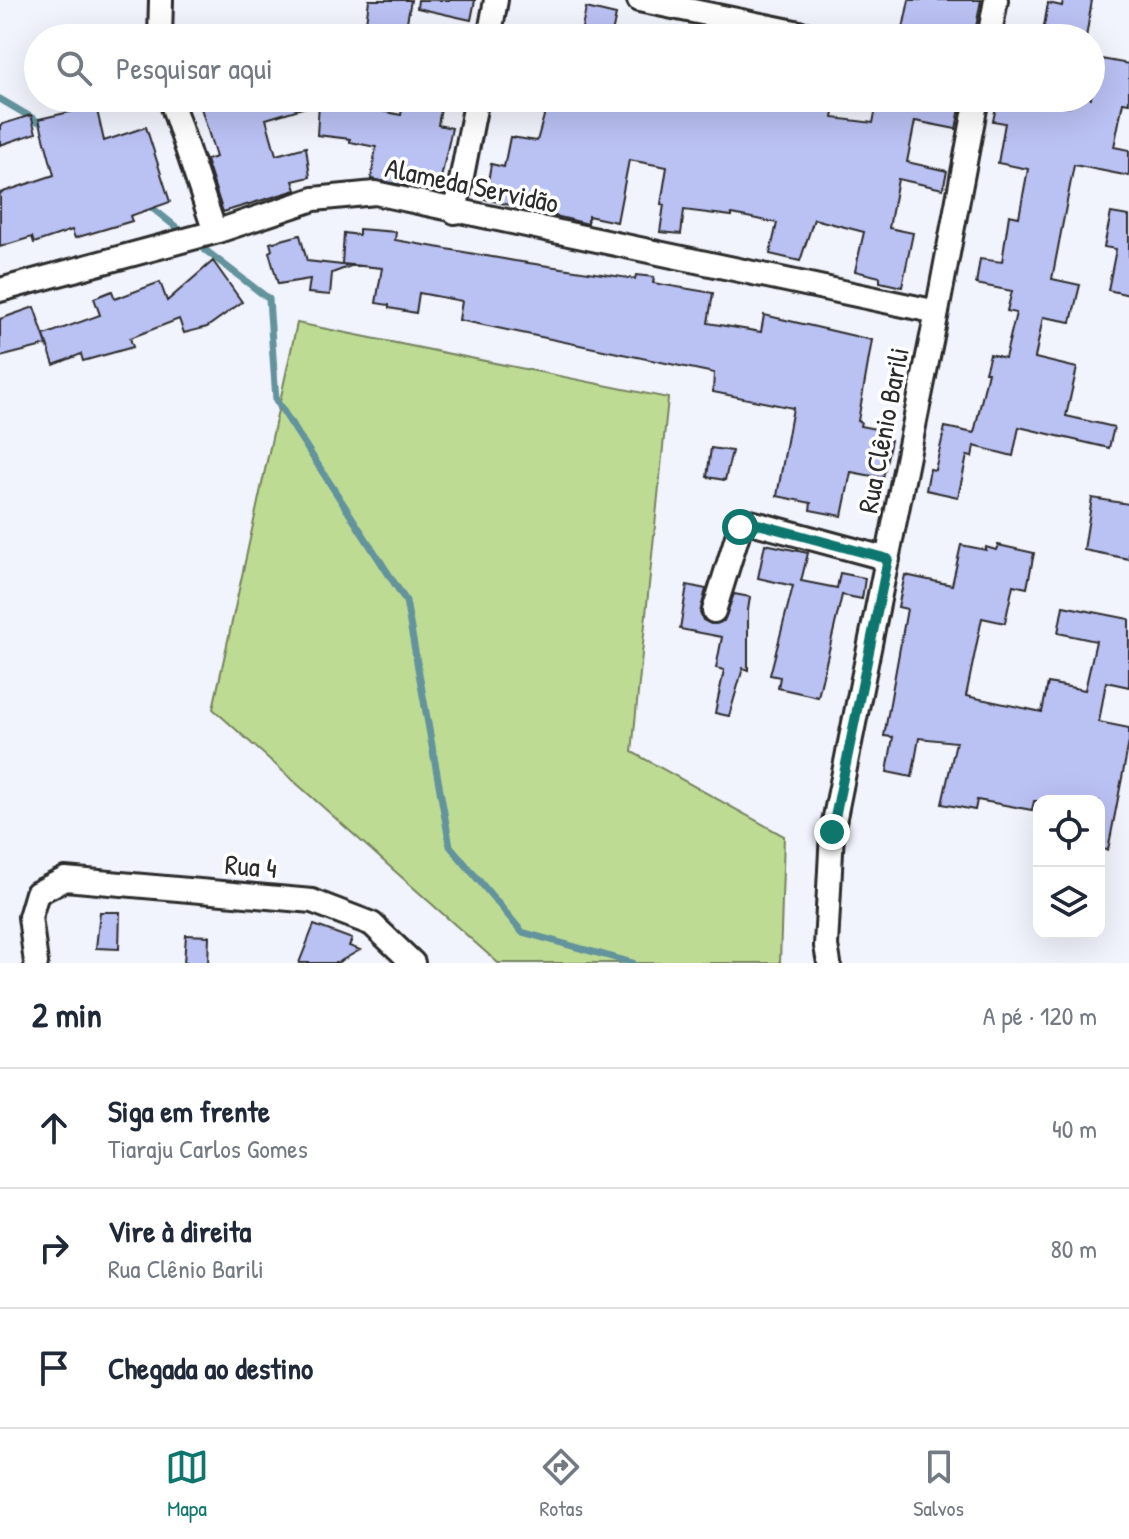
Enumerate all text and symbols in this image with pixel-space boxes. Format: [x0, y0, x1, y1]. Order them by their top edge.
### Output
search box [24, 24, 1105, 112]
icon: search [52, 46, 96, 90]
text: Pesquisar aqui [116, 48, 273, 88]
street label: Alameda Servidão [382, 148, 562, 222]
street label: Rua Clênio Barili [848, 344, 918, 516]
route start [722, 509, 758, 545]
map controls [1033, 795, 1105, 939]
button: locate [1033, 795, 1105, 867]
route end [814, 814, 850, 850]
street label: Rua 4 [224, 845, 278, 887]
button: layers [1033, 867, 1105, 939]
text: 2 min [32, 992, 102, 1038]
text: A pé · 120 m [983, 998, 1097, 1033]
text: Siga em frente [108, 1091, 270, 1131]
icon: ahead [32, 1106, 76, 1150]
text: 40 m [1052, 1111, 1097, 1146]
text: Tiaraju Carlos Gomes [108, 1131, 308, 1166]
text: Vire à direita [108, 1211, 251, 1251]
icon: right [32, 1226, 76, 1270]
text: 80 m [1050, 1231, 1097, 1266]
text: Rua Clênio Barili [108, 1251, 264, 1286]
icon: arrive [32, 1346, 76, 1390]
text: Chegada ao destino [108, 1348, 313, 1388]
tab: Mapa [165, 1445, 209, 1523]
tab: Rotas [539, 1445, 583, 1523]
tab: Salvos [913, 1445, 964, 1523]

